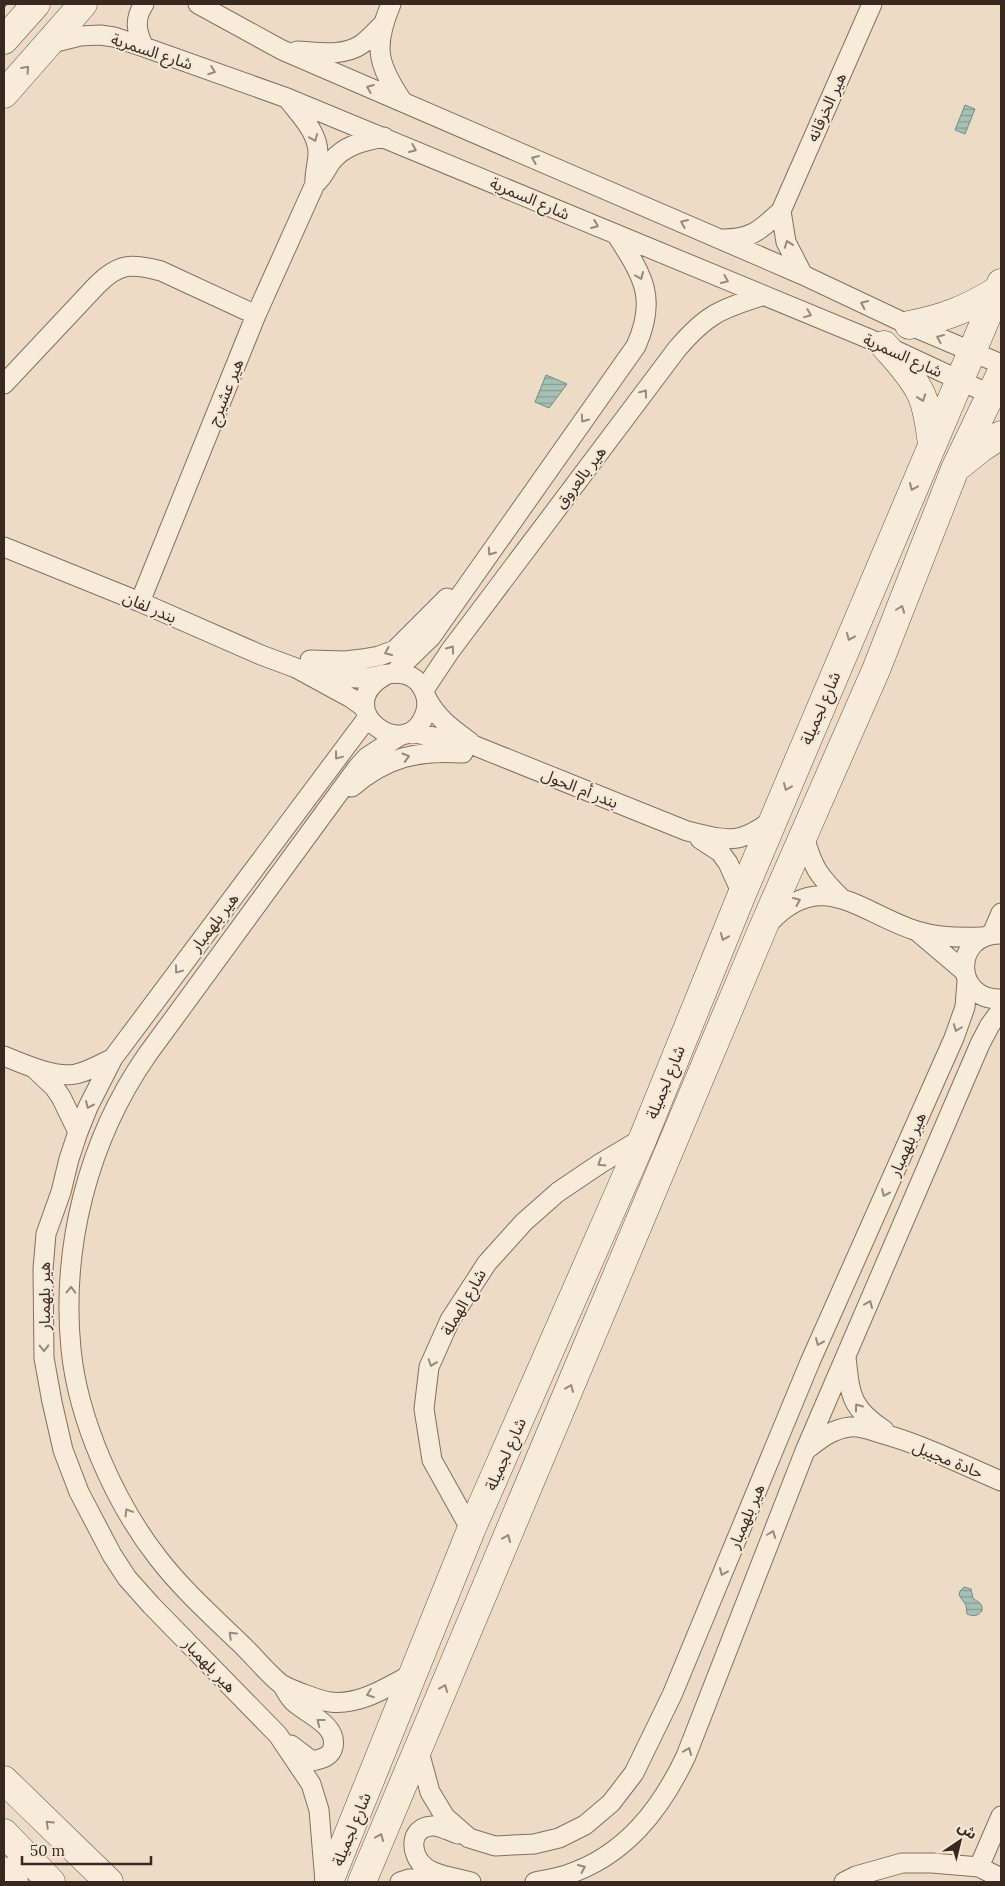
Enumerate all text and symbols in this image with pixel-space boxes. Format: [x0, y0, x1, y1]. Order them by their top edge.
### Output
street label: شارع السمرية [108, 28, 195, 76]
one-way arrow [20, 65, 29, 74]
one-way arrow [208, 65, 216, 75]
street label: هير الخرقانه [802, 69, 850, 145]
one-way arrow [366, 83, 375, 94]
one-way arrow [308, 133, 318, 142]
one-way arrow [408, 143, 417, 154]
one-way arrow [531, 154, 540, 165]
street label: شارع السمرية [486, 172, 573, 226]
one-way arrow [590, 219, 599, 229]
one-way arrow [680, 219, 689, 230]
one-way arrow [784, 240, 794, 249]
one-way arrow [634, 271, 645, 280]
one-way arrow [720, 274, 729, 284]
one-way arrow [861, 300, 870, 310]
one-way arrow [803, 308, 811, 318]
street label: شارع السمرية [859, 329, 946, 384]
one-way arrow [937, 333, 945, 343]
street label: هير عشيرج [203, 356, 250, 429]
one-way arrow [638, 390, 646, 399]
one-way arrow [916, 394, 926, 402]
one-way arrow [581, 413, 590, 423]
street label: هير بالعروق [550, 442, 610, 512]
one-way arrow [909, 483, 919, 491]
one-way arrow [488, 546, 497, 556]
street label: بندر لفان [120, 587, 180, 627]
one-way arrow [894, 605, 905, 614]
one-way arrow [846, 632, 856, 641]
one-way arrow [385, 645, 394, 655]
one-way arrow [446, 646, 454, 655]
street label: شارع لجميلة [796, 668, 847, 749]
one-way arrow [336, 750, 344, 759]
one-way arrow [401, 752, 410, 763]
street label: بندر أم الحول [538, 764, 621, 815]
one-way arrow [782, 782, 793, 791]
street label: هير بلهمبار [185, 889, 243, 956]
one-way arrow [792, 897, 801, 908]
one-way arrow [720, 932, 731, 941]
one-way arrow [175, 964, 183, 973]
one-way arrow [953, 1023, 963, 1032]
street label: شارع لجميلة [641, 1042, 692, 1123]
one-way arrow [85, 1100, 95, 1109]
street label: هير بلهمبار [884, 1109, 930, 1180]
one-way arrow [598, 1157, 607, 1166]
one-way arrow [881, 1188, 892, 1197]
street label: هير بلهمبار [34, 1262, 54, 1331]
street label: شارع الهملة [436, 1265, 493, 1340]
one-way arrow [65, 1286, 76, 1294]
one-way arrow [862, 1300, 873, 1309]
one-way arrow [815, 1337, 826, 1346]
one-way arrow [39, 1344, 49, 1352]
one-way arrow [427, 1358, 437, 1367]
one-way arrow [563, 1384, 574, 1393]
one-way arrow [855, 1403, 864, 1413]
street label: شارع لجميلة [480, 1415, 533, 1495]
street label: حادة مجيبل [910, 1436, 986, 1482]
street label: هير بلهمبار [723, 1481, 769, 1552]
one-way arrow [125, 1508, 135, 1517]
one-way arrow [766, 1530, 776, 1539]
one-way arrow [500, 1534, 511, 1543]
one-way arrow [719, 1568, 729, 1576]
one-way arrow [229, 1632, 238, 1641]
street label: هير بلهمبار [178, 1633, 241, 1696]
one-way arrow [438, 1684, 448, 1693]
one-way arrow [367, 1688, 375, 1698]
one-way arrow [317, 1719, 326, 1727]
one-way arrow [682, 1747, 692, 1756]
street label: شارع لجميلة [327, 1789, 378, 1870]
north arrow [935, 1816, 985, 1866]
text: ش [954, 1817, 980, 1843]
one-way arrow [45, 1821, 54, 1830]
one-way arrow [374, 1833, 385, 1842]
scale bar [22, 1834, 151, 1866]
text: 50 m [30, 1841, 65, 1860]
one-way arrow [577, 1864, 586, 1874]

